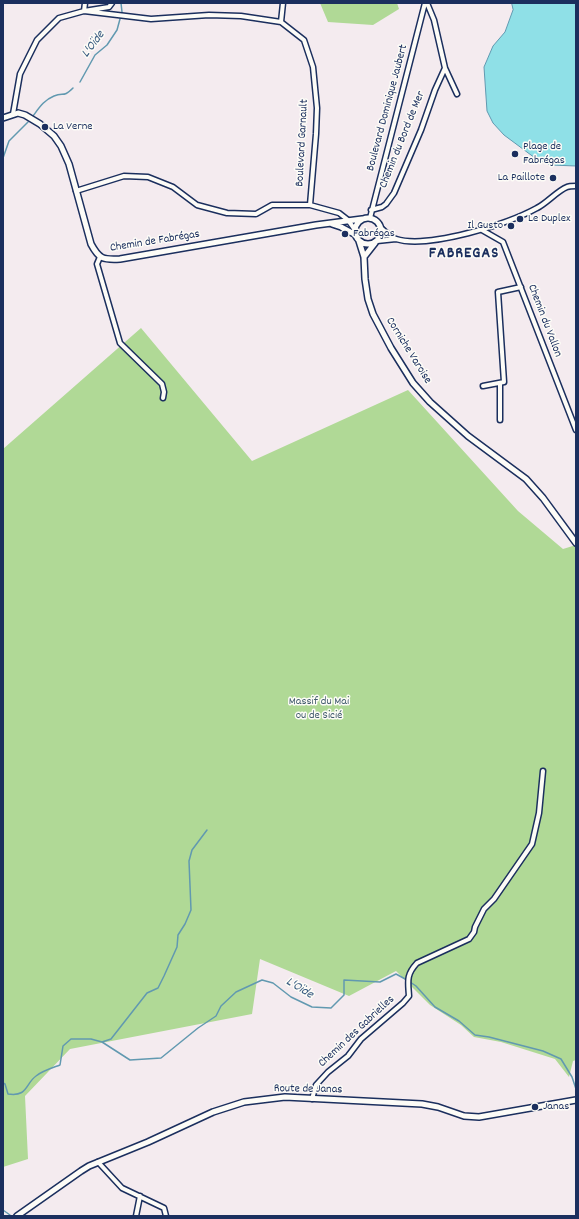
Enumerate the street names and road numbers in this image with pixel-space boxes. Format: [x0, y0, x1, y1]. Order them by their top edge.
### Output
street label: Boulevard Dominique Jaubert [364, 43, 412, 173]
street label: Chemin du Bord de Mer [377, 89, 429, 191]
street label: Boulevard Garnault [294, 99, 312, 187]
street label: Chemin de Fabrégas [109, 228, 201, 256]
street label: Chemin du Vallon [523, 282, 565, 360]
street label: Corniche Varoise [382, 315, 434, 387]
street label: Chemin des Gabrielles [316, 993, 398, 1071]
street label: Route de Janas [274, 1082, 342, 1098]

